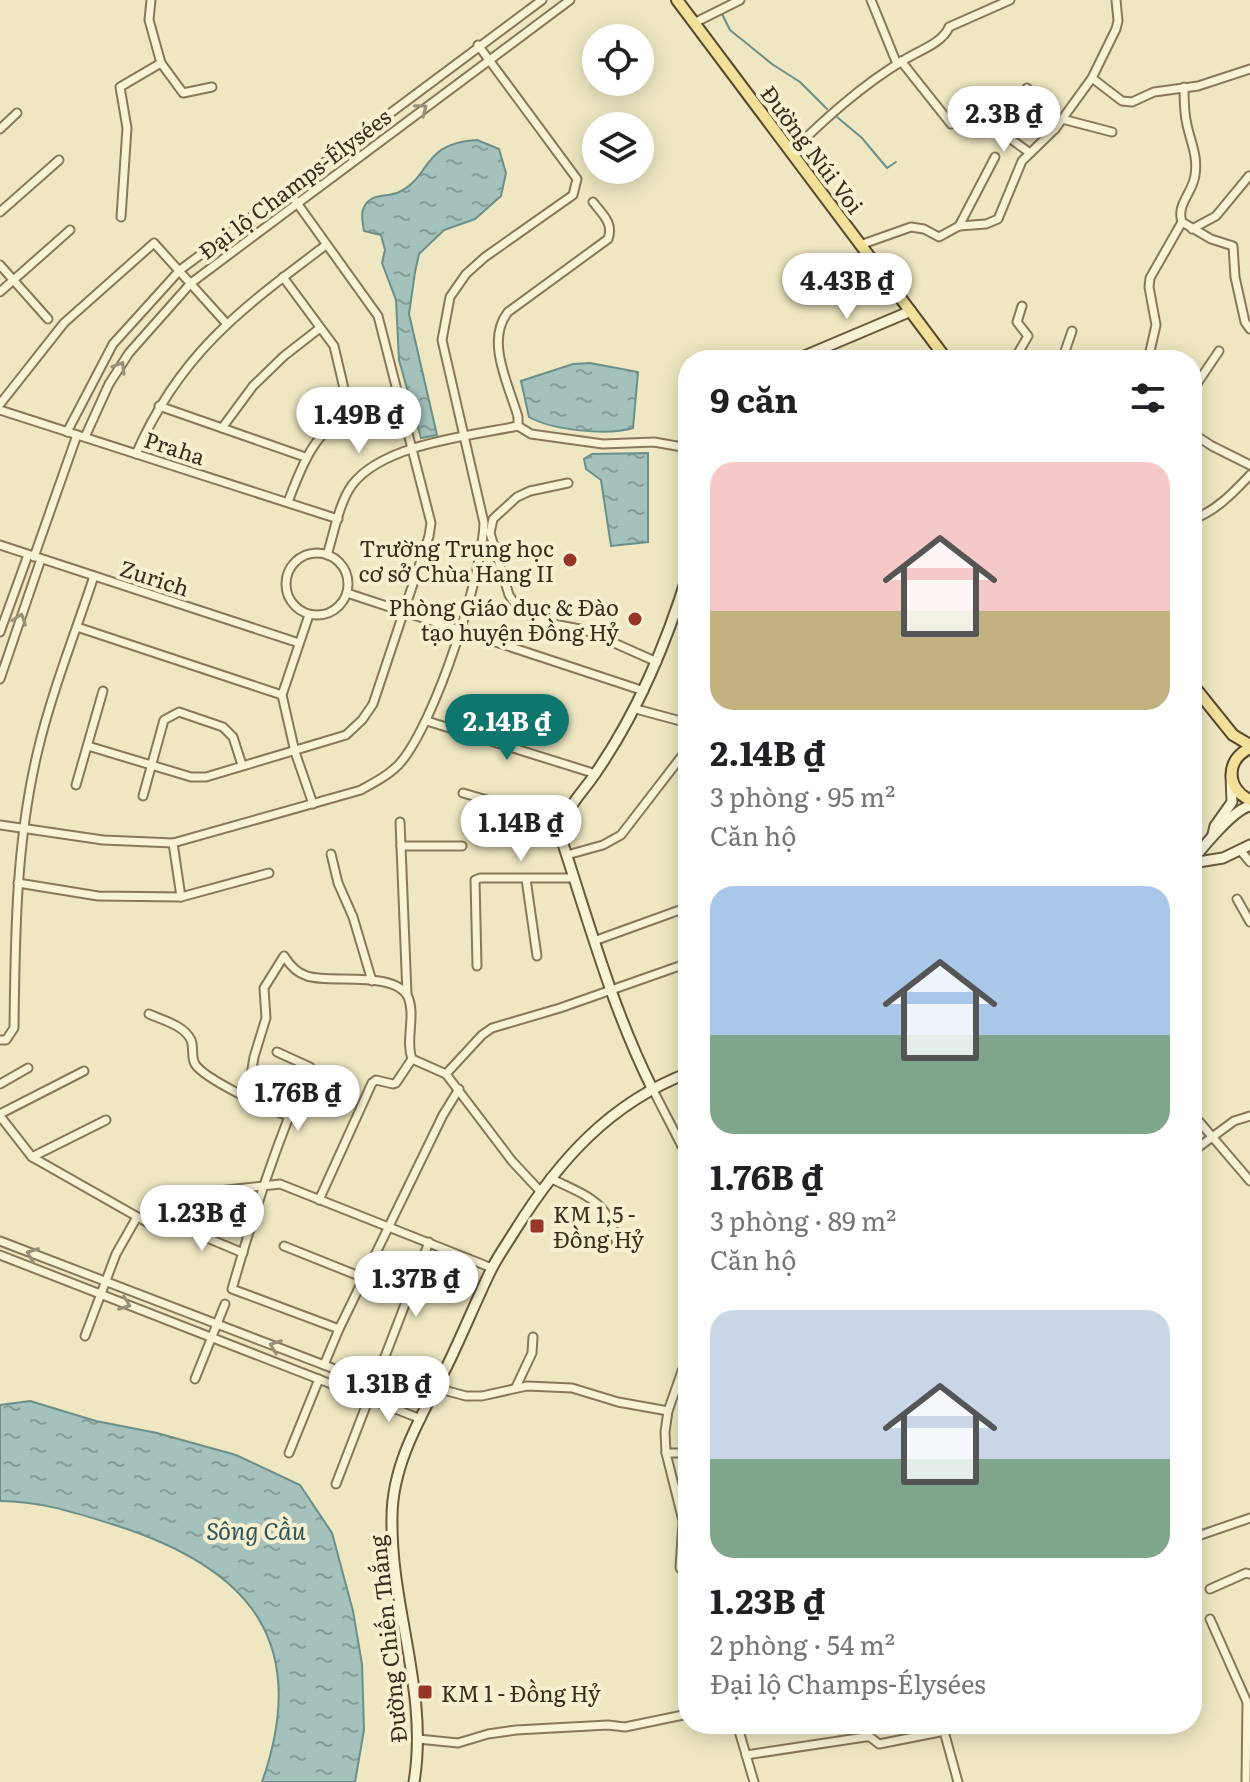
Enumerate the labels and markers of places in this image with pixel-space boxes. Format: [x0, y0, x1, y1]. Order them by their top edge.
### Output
pin: 2.3B ₫ [939, 86, 1069, 154]
pin: 4.43B ₫ [773, 253, 921, 321]
pin: 1.49B ₫ [285, 387, 433, 455]
place label: Trường Trung học cơ sở Chùa Hang II [359, 531, 554, 589]
marker: Trường Trung học cơ sở Chùa Hang II [561, 551, 579, 569]
place label: Phòng Giáo dục & Đào tạo huyện Đồng Hỷ [388, 590, 619, 648]
marker: Phòng Giáo dục & Đào tạo huyện Đồng Hỷ [626, 610, 644, 628]
pin: 2.14B ₫ [433, 694, 581, 762]
pin: 1.14B ₫ [447, 795, 595, 863]
pin: 1.76B ₫ [224, 1065, 372, 1133]
pin: 1.23B ₫ [128, 1185, 276, 1253]
place label: KM 1,5 - Đồng Hỷ [553, 1197, 644, 1255]
marker: KM 1,5 - Đồng Hỷ [528, 1217, 546, 1235]
pin: 1.37B ₫ [342, 1251, 490, 1319]
pin: 1.31B ₫ [315, 1356, 463, 1424]
place label: KM 1 - Đồng Hỷ [441, 1676, 601, 1709]
marker: KM 1 - Đồng Hỷ [416, 1683, 434, 1701]

